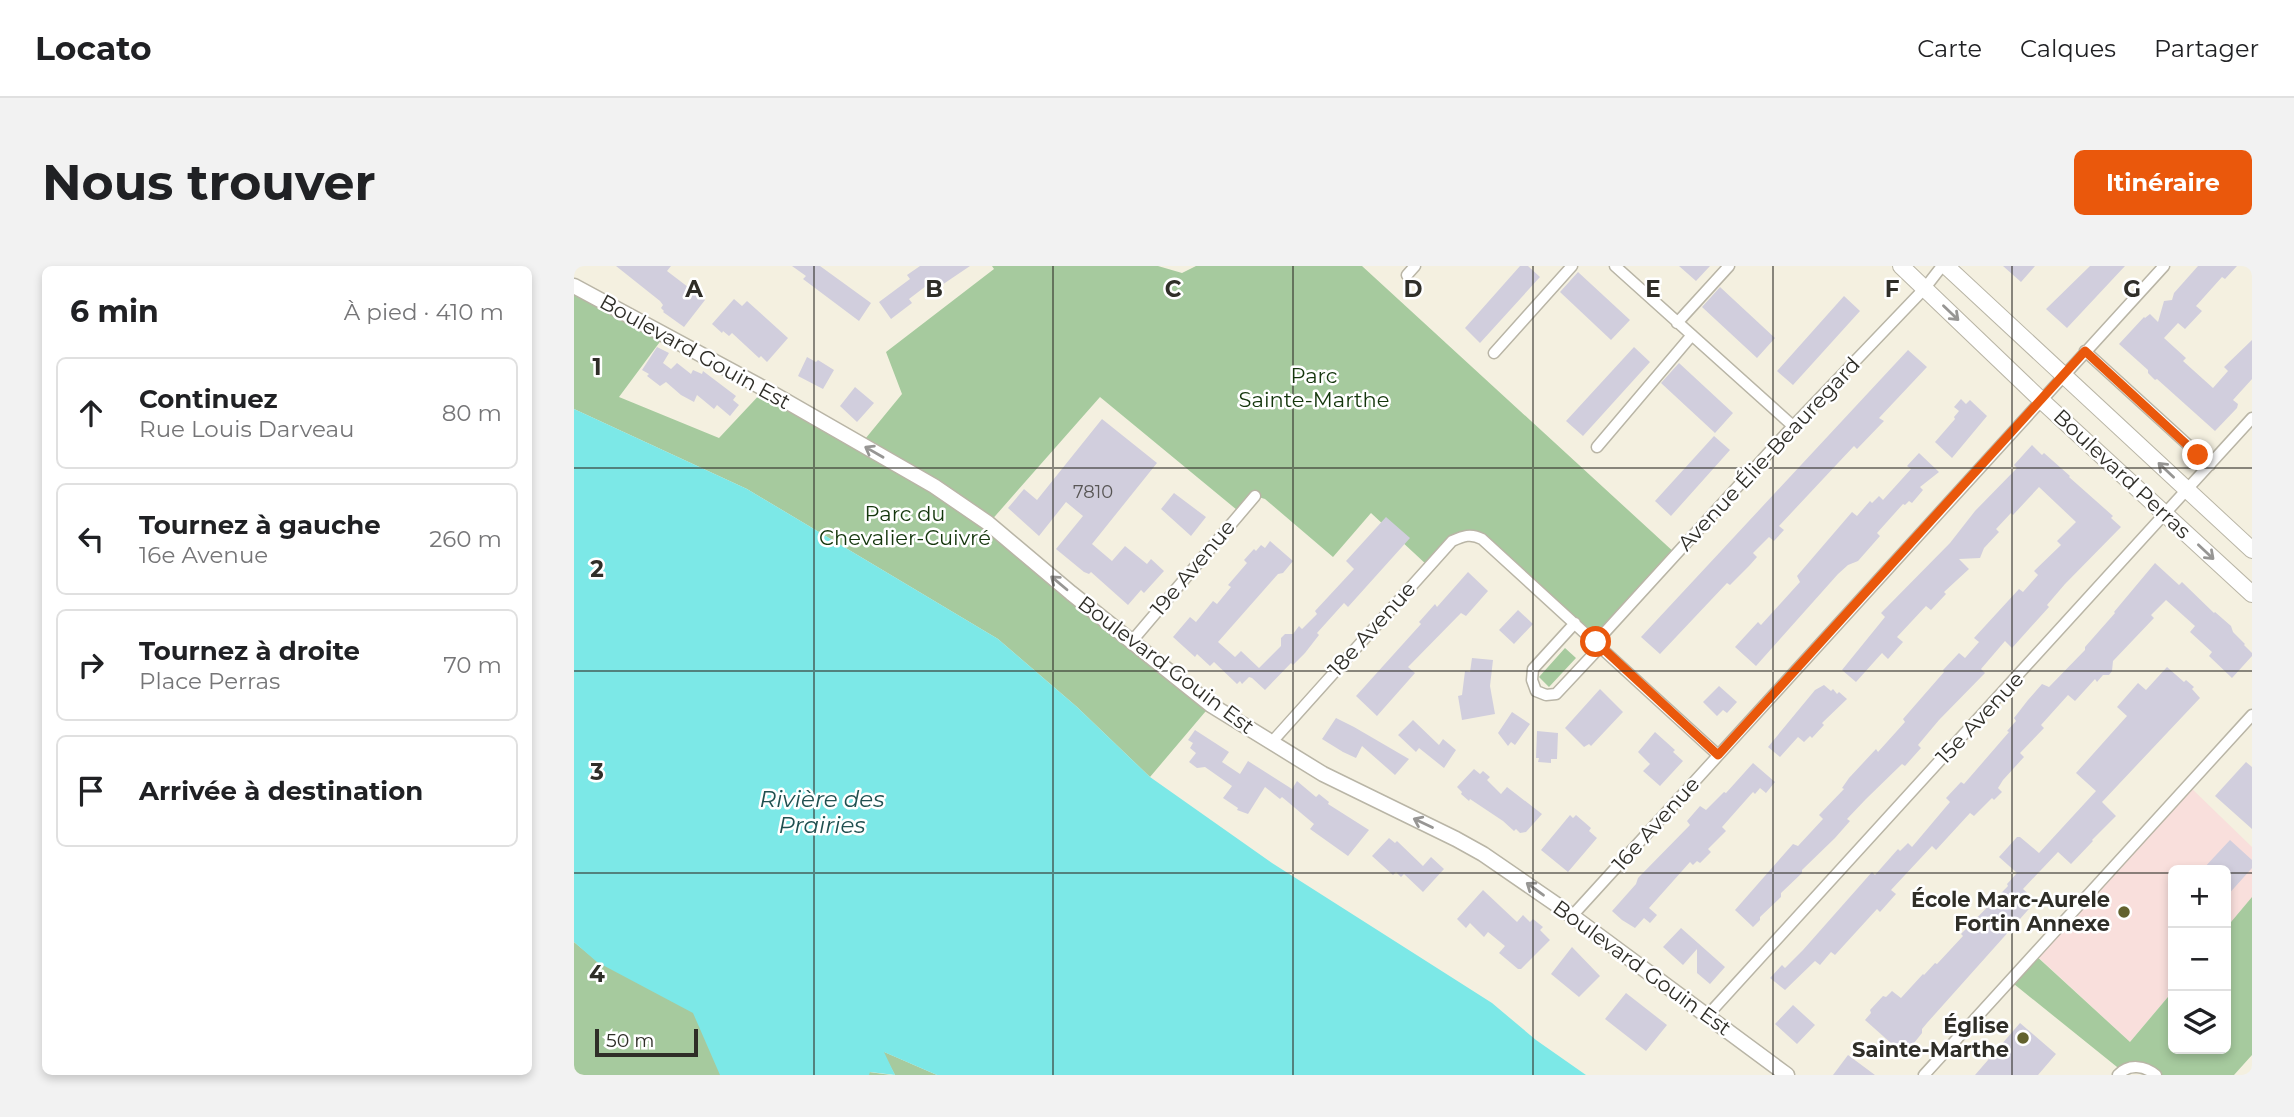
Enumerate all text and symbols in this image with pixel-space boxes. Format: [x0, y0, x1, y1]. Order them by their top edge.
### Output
text: Locato [35, 28, 152, 68]
text: Carte [1917, 34, 1982, 63]
text: Calques [2020, 34, 2116, 63]
text: Partager [2154, 34, 2259, 63]
button: Itinéraire [2074, 150, 2252, 215]
text: Nous trouver [42, 153, 376, 212]
text: A [684, 275, 703, 303]
text: B [925, 275, 943, 303]
text: C [1165, 275, 1182, 303]
text: D [1404, 275, 1423, 303]
text: E [1645, 275, 1661, 303]
text: F [1885, 275, 1900, 303]
text: G [2123, 275, 2141, 303]
street label: Boulevard Gouin Est [596, 289, 795, 414]
text: 6 min [70, 293, 159, 330]
text: À pied · 410 m [344, 298, 504, 326]
one-way arrow [1942, 304, 1959, 321]
street label: Avenue Élie-Beauregard [1672, 352, 1865, 556]
text: 1 [592, 353, 602, 381]
park label: Parc Sainte-Marthe [1239, 363, 1389, 412]
text: Continuez [139, 383, 278, 415]
icon: ahead [72, 394, 110, 432]
text: 80 m [442, 399, 502, 427]
street label: Boulevard Perras [2049, 404, 2196, 544]
text: Rue Louis Darveau [139, 415, 355, 443]
route end [2182, 439, 2213, 470]
one-way arrow [865, 445, 885, 459]
one-way arrow [2158, 462, 2175, 479]
house number: 7810 [1073, 481, 1113, 503]
park label: Parc du Chevalier-Cuivré [819, 501, 991, 550]
text: Tournez à gauche [139, 509, 381, 541]
street label: 19e Avenue [1145, 515, 1240, 621]
icon: left [72, 520, 110, 558]
text: 260 m [429, 525, 502, 553]
text: 16e Avenue [139, 541, 268, 569]
one-way arrow [2197, 543, 2214, 560]
text: 2 [590, 555, 604, 583]
one-way arrow [1050, 575, 1068, 591]
street label: 18e Avenue [1323, 576, 1421, 681]
street label: Boulevard Gouin Est [1073, 590, 1259, 739]
route start [1580, 626, 1611, 657]
text: Tournez à droite [139, 635, 360, 667]
icon: right [72, 646, 110, 684]
text: 70 m [443, 651, 502, 679]
street label: 15e Avenue [1931, 666, 2029, 769]
text: Place Perras [139, 667, 280, 695]
text: 3 [589, 758, 604, 786]
street label: 16e Avenue [1607, 771, 1704, 876]
icon: arrive [72, 772, 110, 810]
text: Arrivée à destination [139, 775, 423, 807]
water label: Rivière des Prairies [760, 785, 884, 839]
one-way arrow [1413, 816, 1434, 829]
map controls [2168, 865, 2231, 1054]
button: + [2168, 865, 2231, 928]
one-way arrow [1525, 882, 1544, 897]
place label: École Marc-Aurele Fortin Annexe [1911, 887, 2110, 936]
street label: Boulevard Gouin Est [1548, 895, 1736, 1041]
marker: École Marc-Aurele Fortin Annexe [2116, 904, 2132, 920]
button: − [2168, 928, 2231, 991]
text: 4 [589, 960, 605, 988]
button: layers [2168, 991, 2231, 1054]
place label: Église Sainte-Marthe [1852, 1013, 2009, 1062]
scale bar [595, 1026, 698, 1058]
text: 50 m [606, 1029, 654, 1052]
marker: Église Sainte-Marthe [2015, 1030, 2031, 1046]

